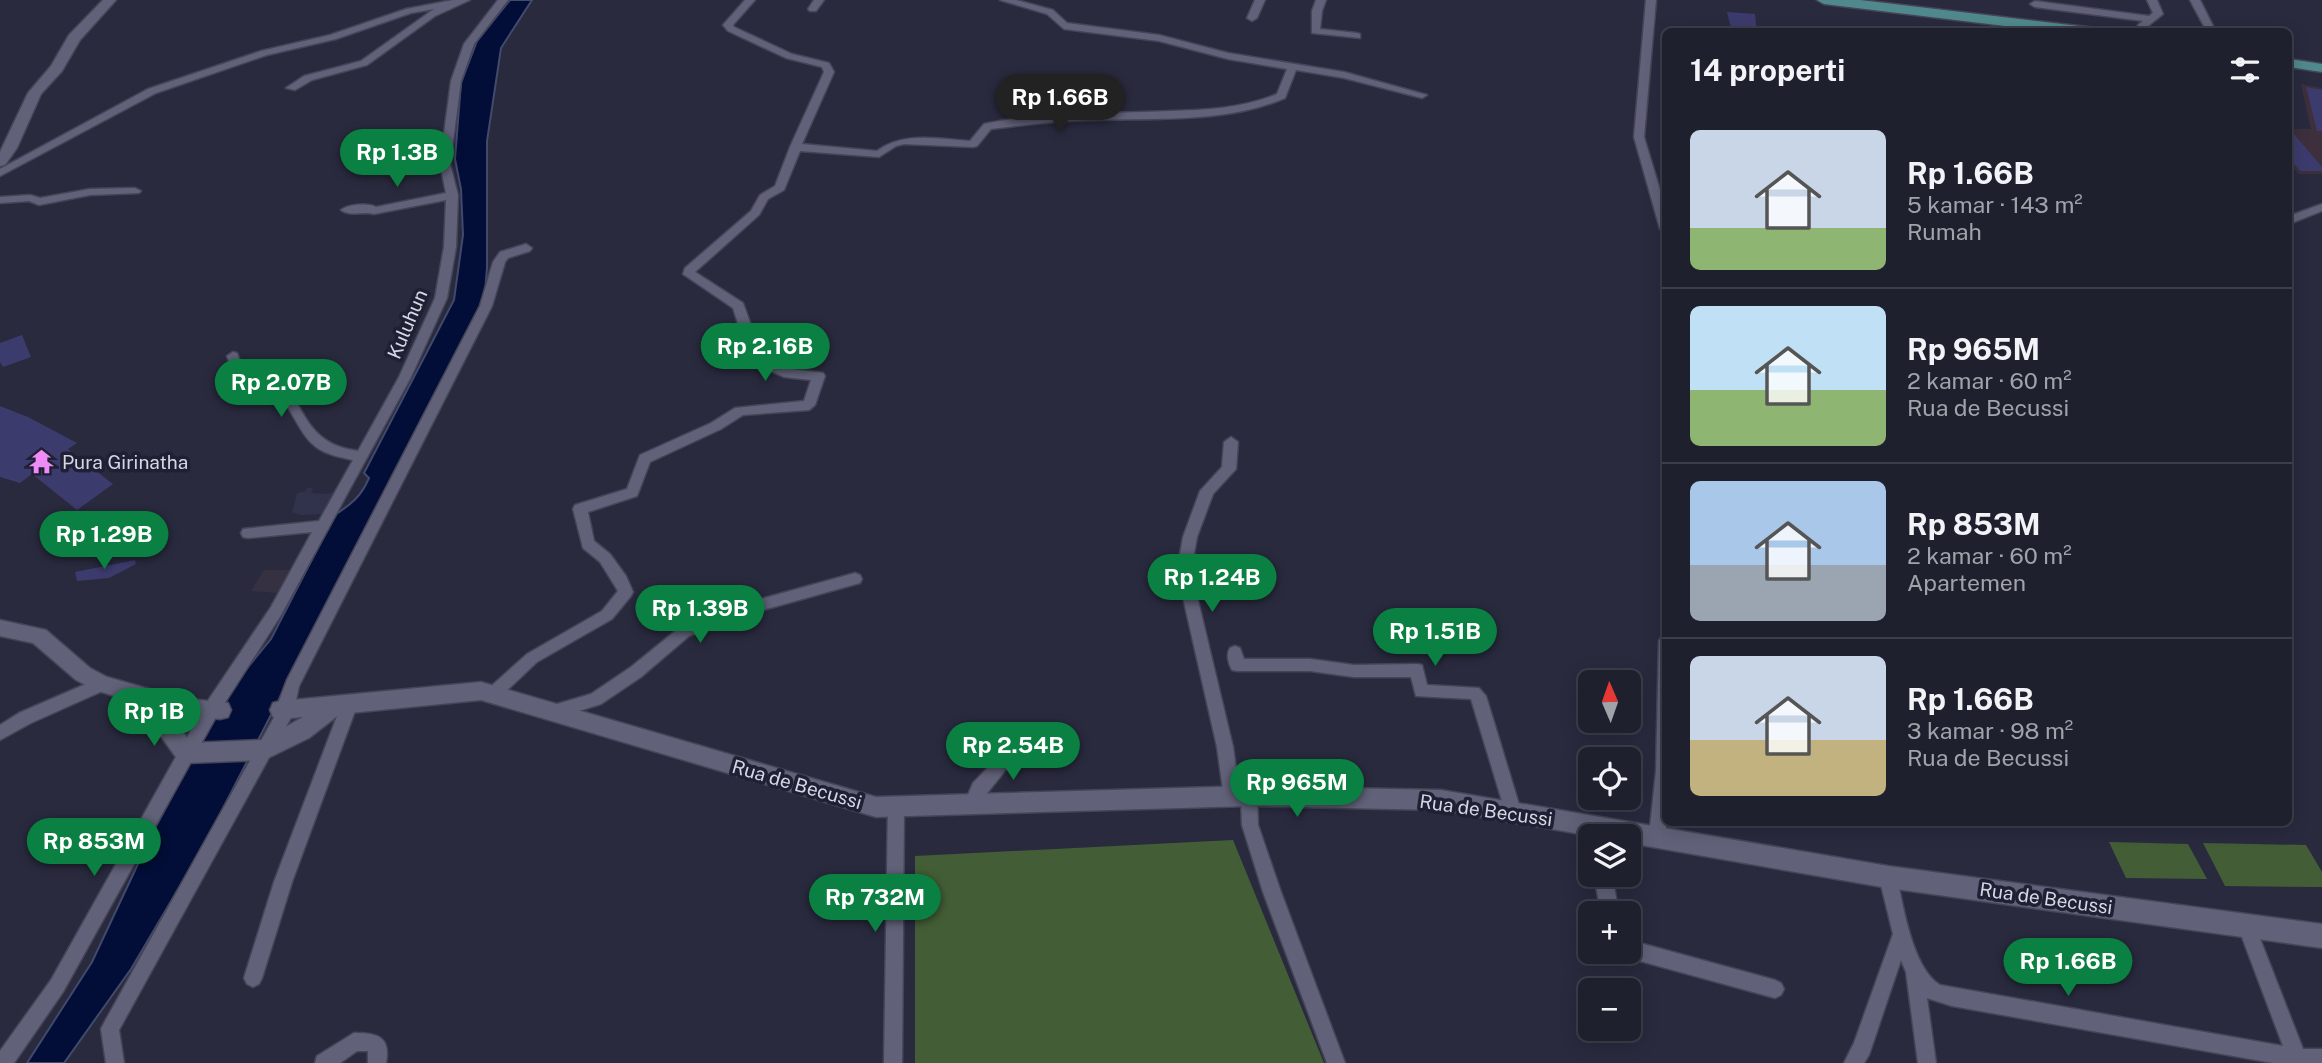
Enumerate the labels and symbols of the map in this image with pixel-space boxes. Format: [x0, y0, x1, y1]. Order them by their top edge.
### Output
pin: Rp 1.66B [988, 74, 1132, 134]
pin: Rp 1.3B [332, 130, 462, 189]
street label: Kuluhun [383, 286, 431, 362]
pin: Rp 2.16B [693, 324, 837, 383]
pin: Rp 2.07B [209, 360, 353, 419]
temple icon: Pura Girinatha [28, 448, 56, 476]
place label: Pura Girinatha [62, 451, 188, 473]
pin: Rp 1.29B [32, 512, 176, 571]
pin: Rp 1.24B [1140, 554, 1284, 614]
pin: Rp 1.39B [628, 586, 772, 645]
pin: Rp 1.51B [1363, 608, 1507, 668]
north arrow [1578, 670, 1642, 733]
pin: Rp 1B [105, 688, 203, 748]
pin: Rp 2.54B [941, 722, 1085, 782]
street label: Rua de Becussi [730, 755, 864, 813]
pin: Rp 965M [1232, 760, 1362, 819]
street label: Rua de Becussi [1418, 790, 1554, 830]
pin: Rp 853M [29, 818, 159, 878]
pin: Rp 732M [810, 874, 940, 934]
street label: Rua de Becussi [1978, 878, 2114, 918]
pin: Rp 1.66B [1996, 939, 2140, 998]

